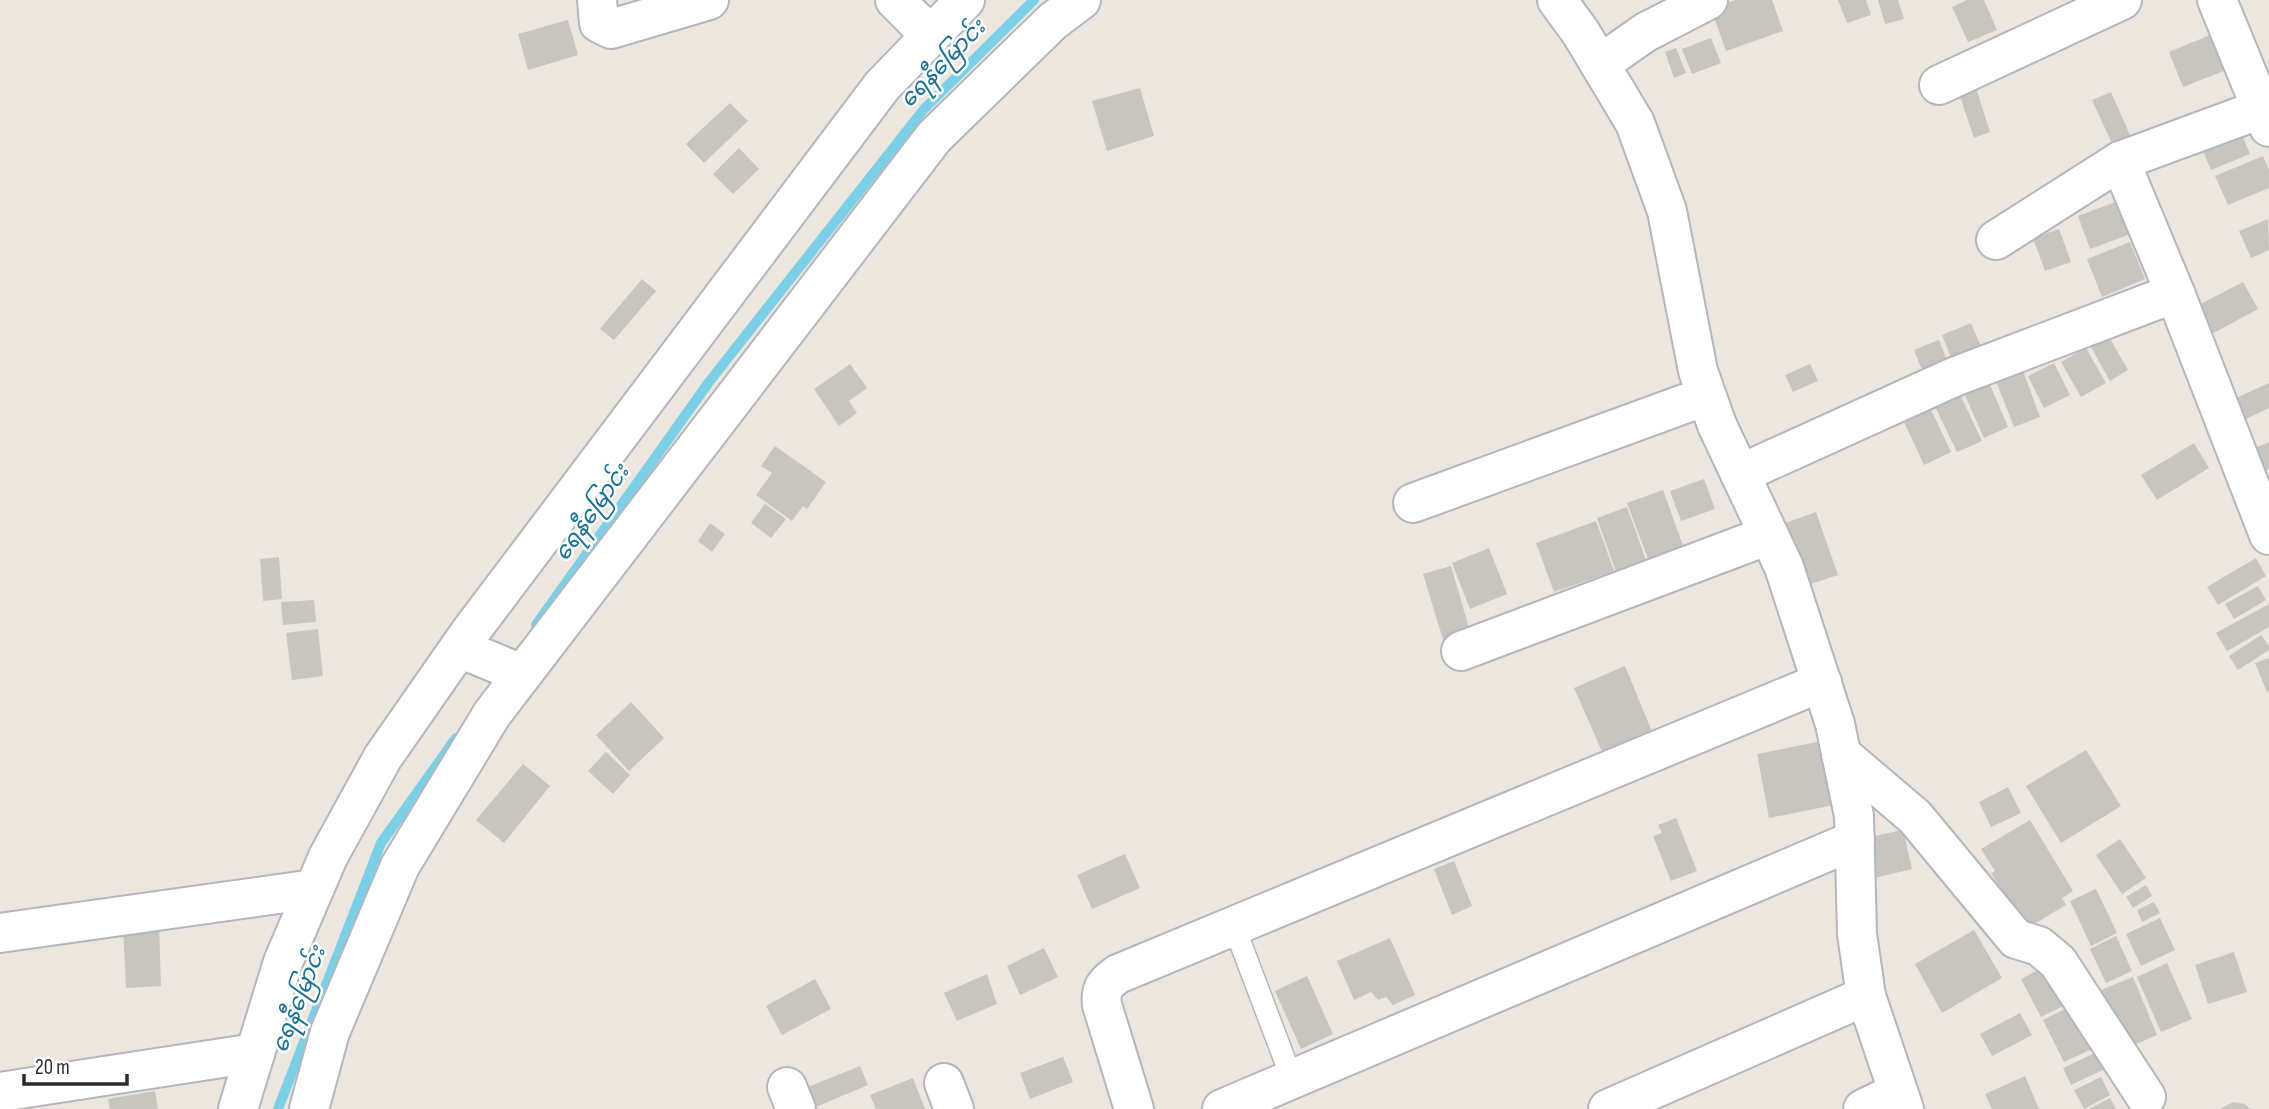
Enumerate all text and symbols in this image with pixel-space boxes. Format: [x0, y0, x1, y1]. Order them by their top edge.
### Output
water label: ရေနီမြောင်း [892, 10, 996, 116]
water label: ရေနီမြောင်း [546, 455, 640, 569]
water label: ရေနီမြောင်း [263, 939, 336, 1058]
scale bar [24, 1042, 128, 1086]
text: 20 m [35, 1055, 70, 1080]

